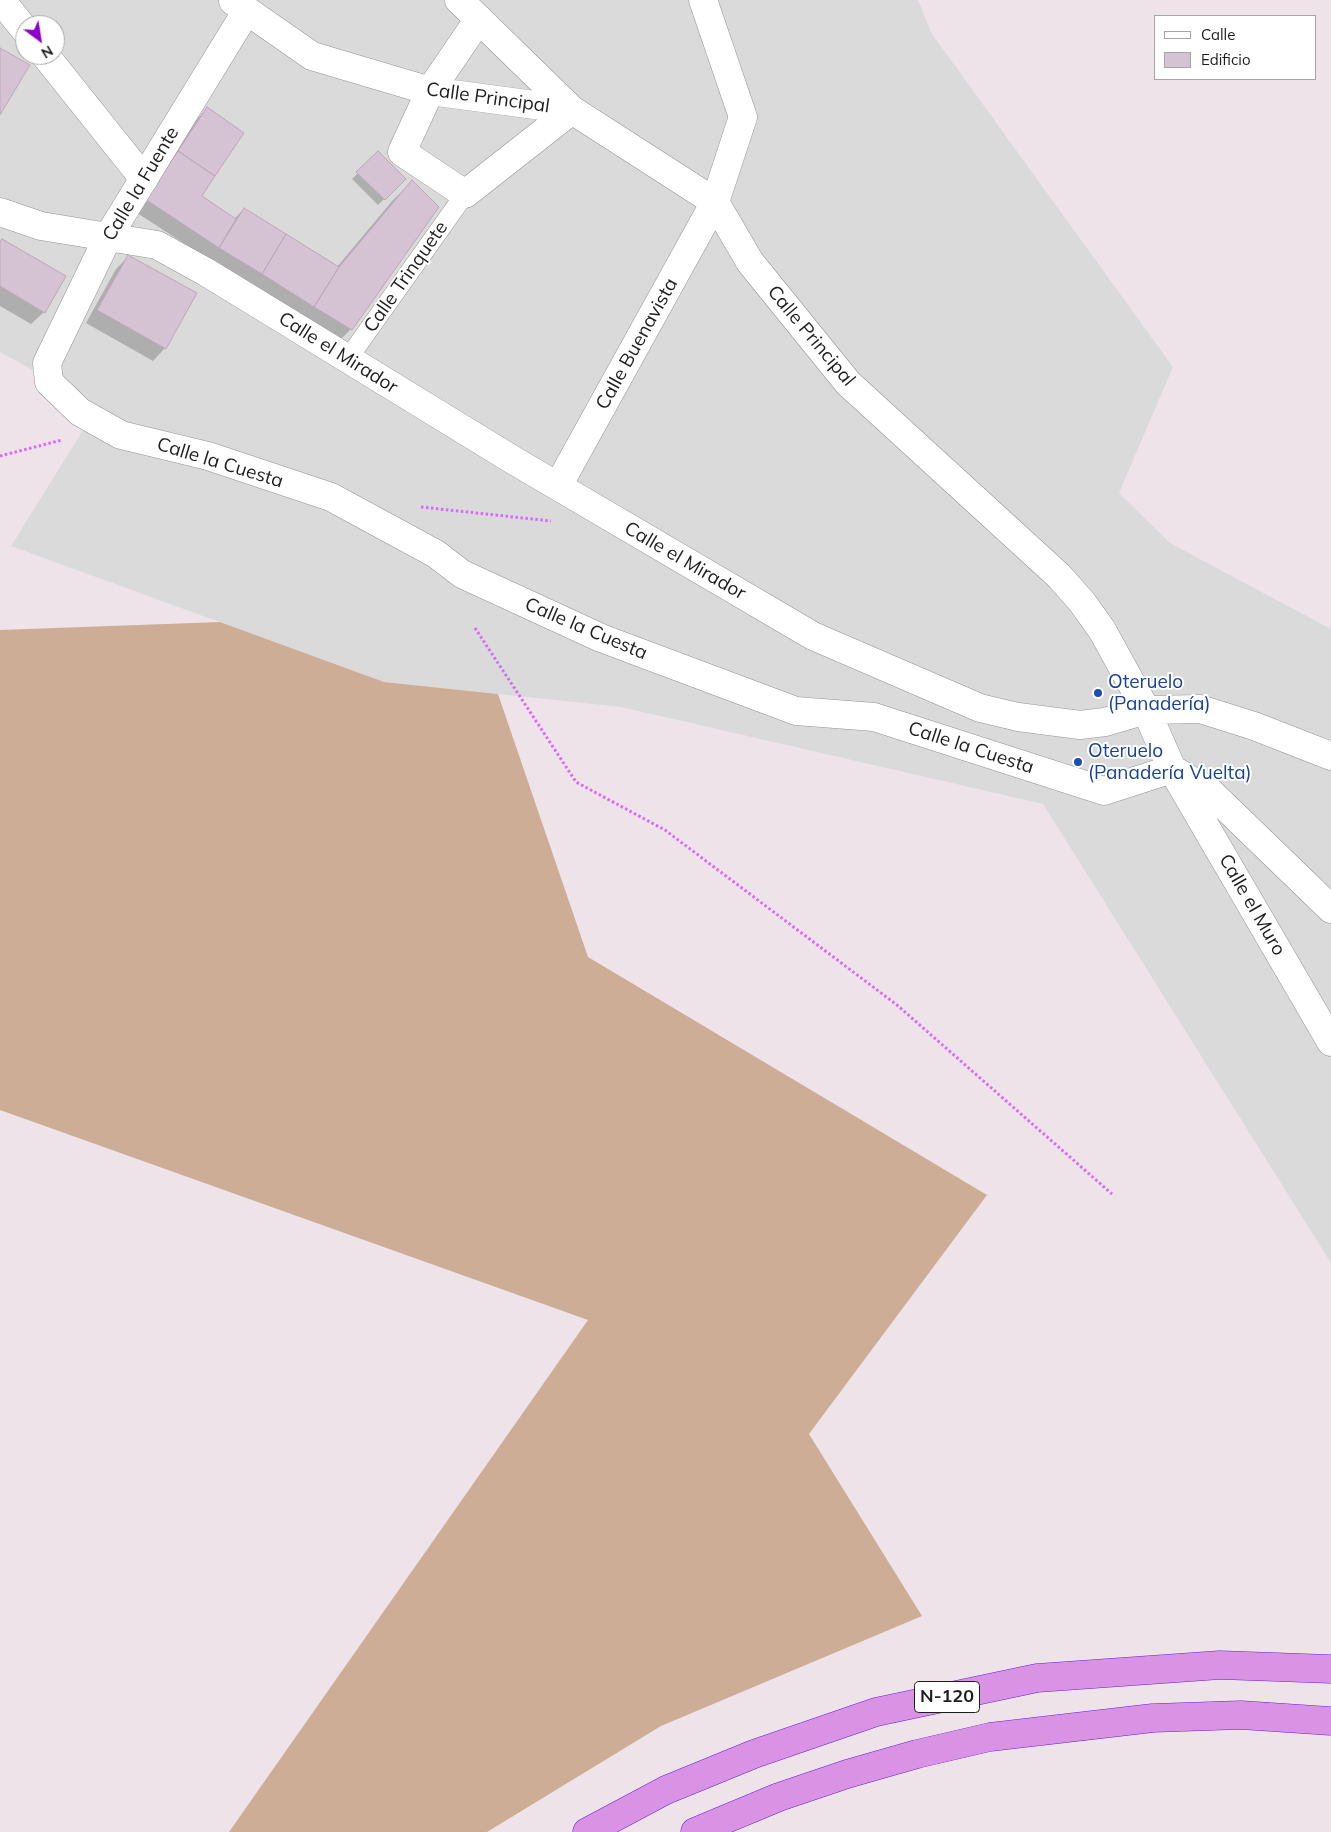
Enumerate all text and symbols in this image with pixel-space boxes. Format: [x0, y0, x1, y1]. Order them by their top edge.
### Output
north arrow [15, 15, 65, 65]
legend [1154, 15, 1316, 80]
text: Calle [1201, 25, 1235, 44]
text: N [38, 42, 56, 62]
text: Edificio [1201, 50, 1251, 69]
street label: Calle Principal [425, 78, 551, 118]
street label: Calle la Fuente [98, 123, 184, 245]
street label: Calle Trinquete [359, 217, 453, 337]
street label: Calle Buenavista [591, 274, 683, 414]
street label: Calle Principal [762, 281, 860, 391]
street label: Calle el Mirador [274, 307, 402, 399]
street label: Calle la Cuesta [154, 433, 286, 493]
street label: Calle el Mirador [620, 517, 750, 605]
street label: Calle la Cuesta [521, 593, 651, 665]
place label: Oteruelo (Panadería) [1108, 671, 1210, 715]
marker: Oteruelo (Panadería) [1092, 687, 1104, 699]
street label: Calle la Cuesta [905, 717, 1037, 779]
place label: Oteruelo (Panadería Vuelta) [1088, 740, 1252, 784]
marker: Oteruelo (Panadería Vuelta) [1072, 756, 1084, 768]
street label: Calle el Muro [1214, 850, 1290, 960]
road number: N-120 [914, 1681, 980, 1712]

